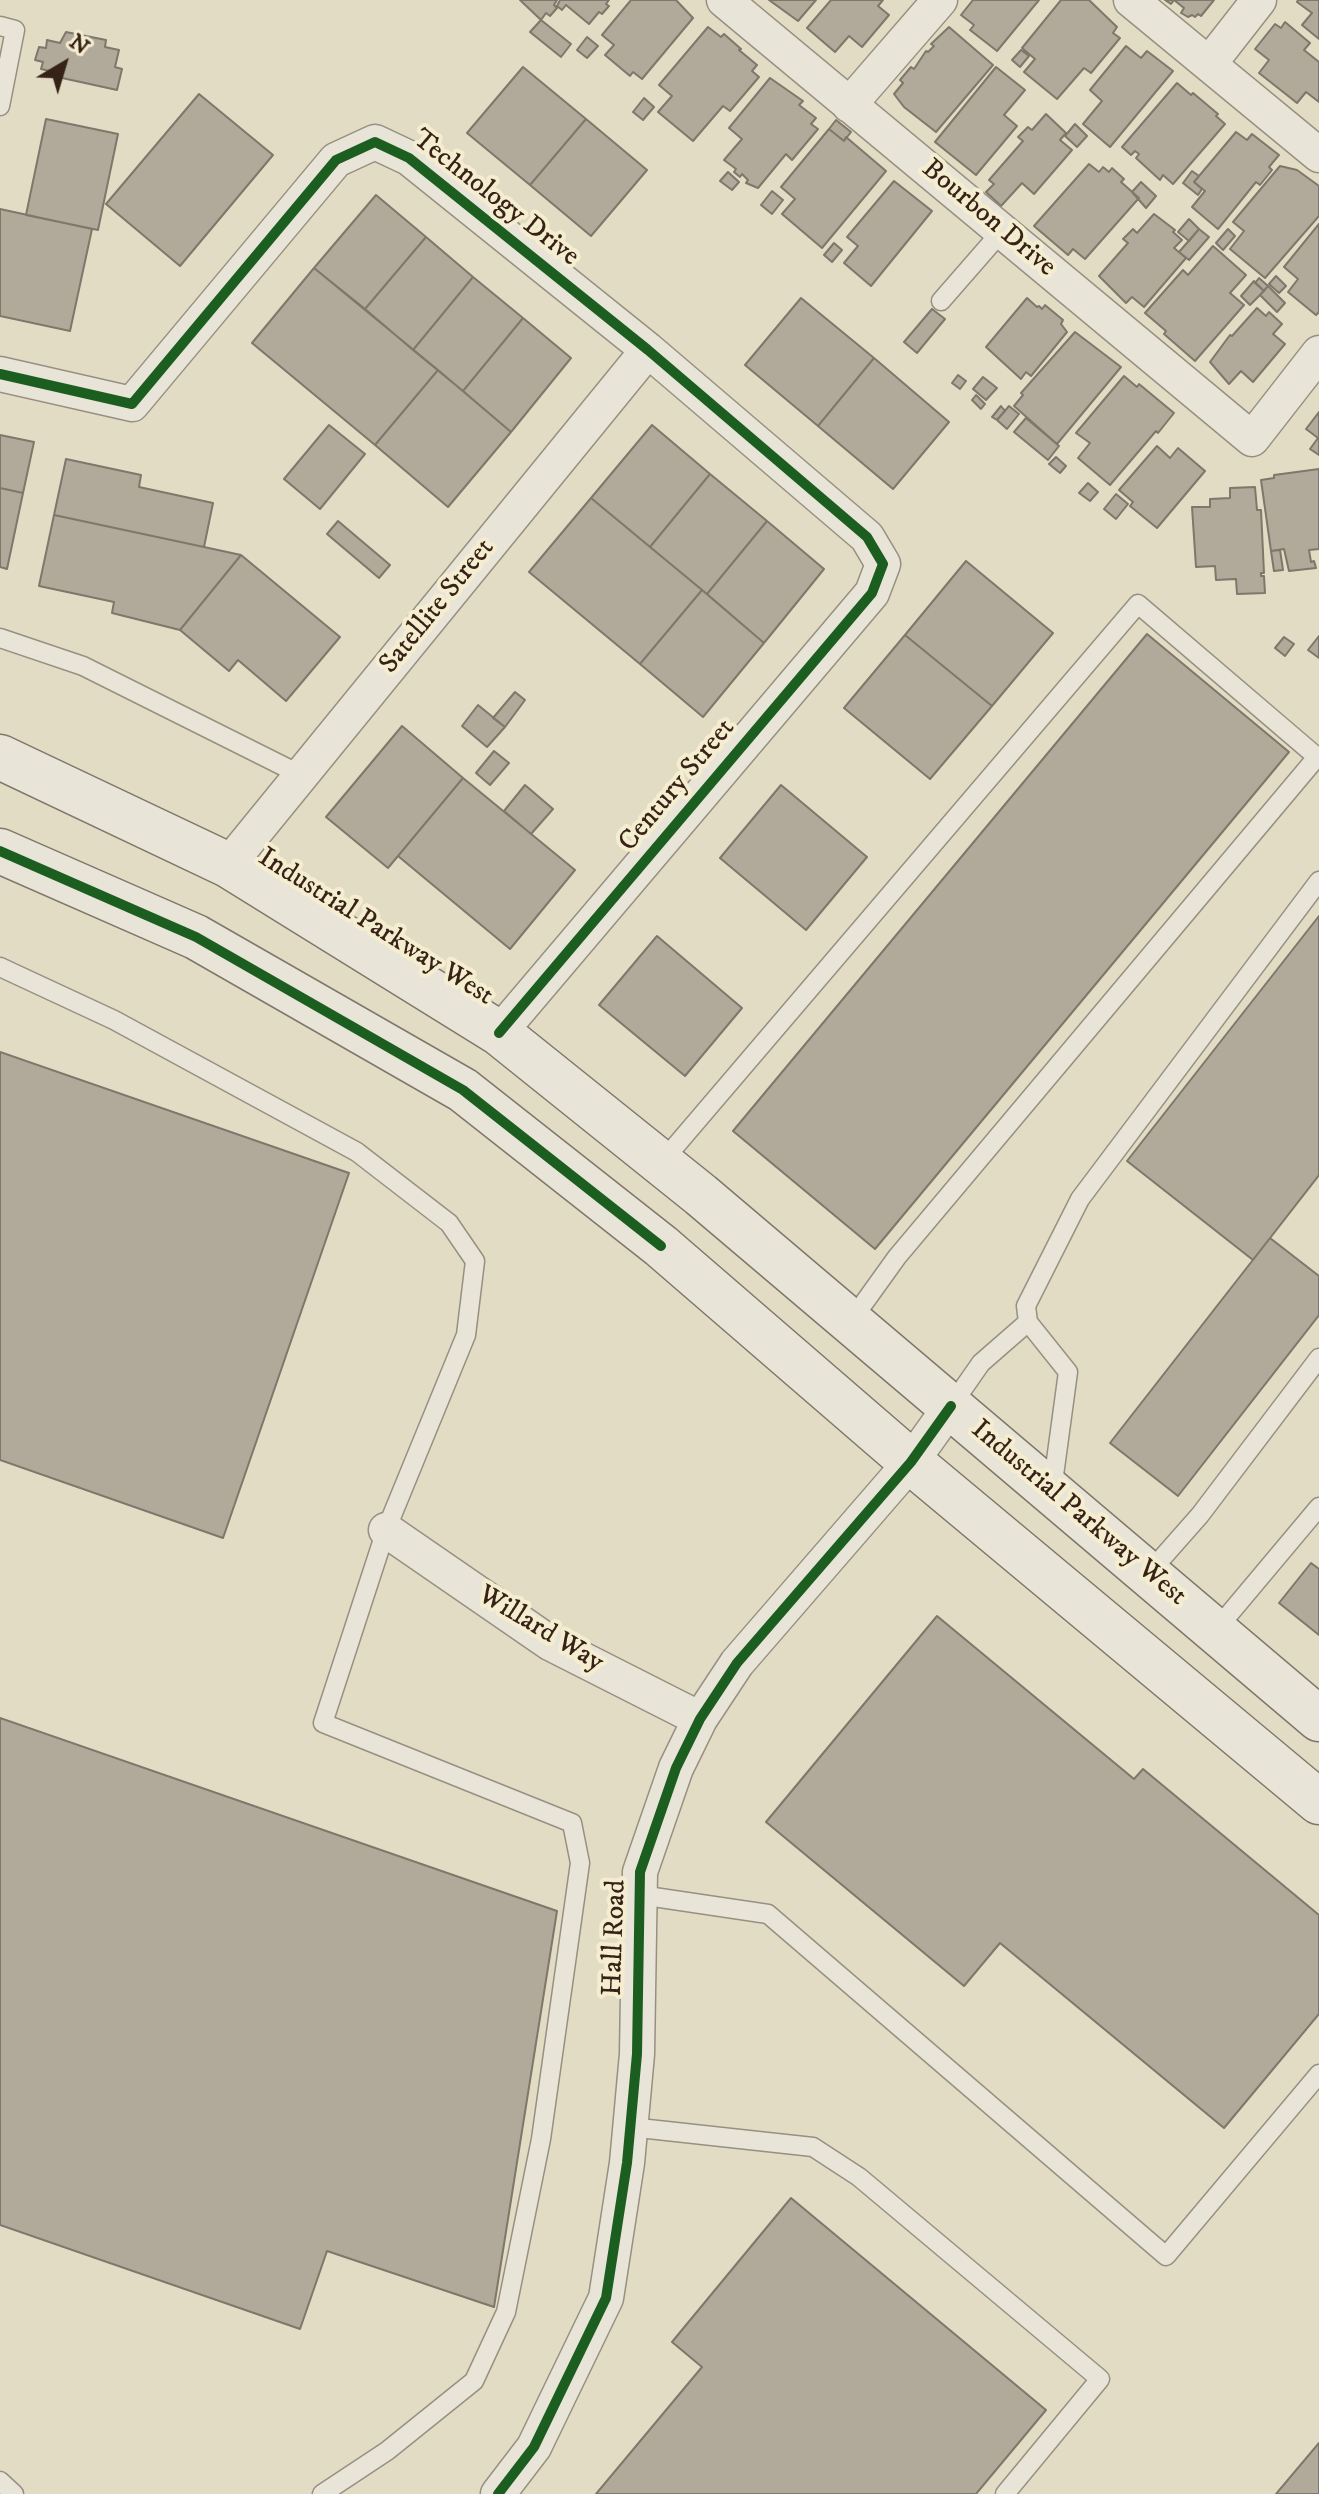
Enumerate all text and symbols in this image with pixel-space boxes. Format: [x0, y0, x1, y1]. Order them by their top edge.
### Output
north arrow [24, 24, 104, 104]
text: N [64, 28, 95, 61]
street label: Technology Drive [405, 123, 585, 275]
street label: Bourbon Drive [914, 153, 1062, 285]
street label: Satellite Street [373, 533, 503, 681]
street label: Century Street [613, 713, 743, 859]
street label: Industrial Parkway West [251, 842, 499, 1014]
street label: Industrial Parkway West [963, 1414, 1193, 1614]
street label: Willard Way [471, 1579, 609, 1681]
street label: Hall Road [597, 1879, 635, 1997]

